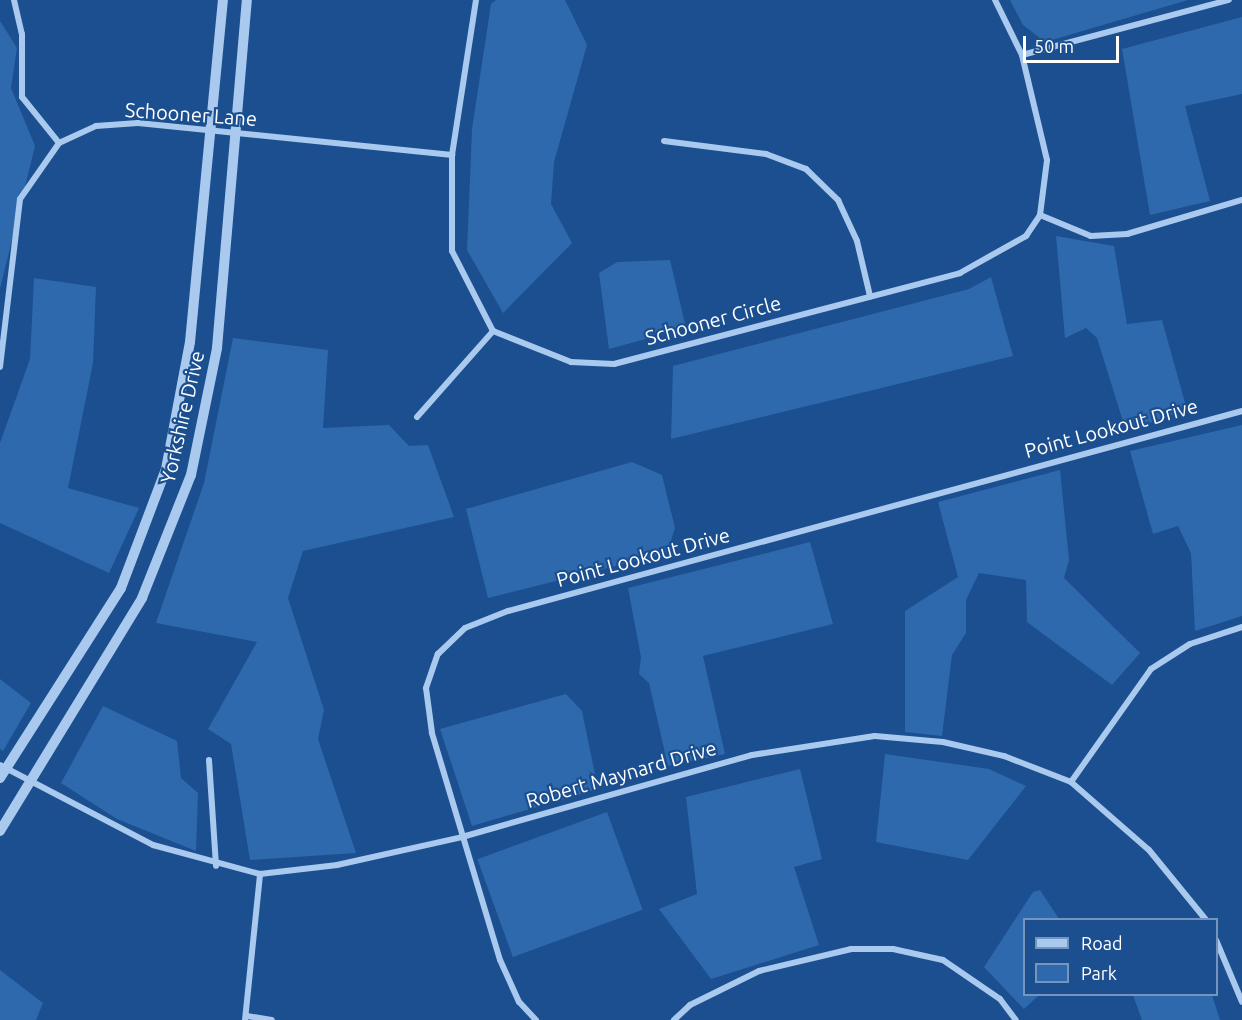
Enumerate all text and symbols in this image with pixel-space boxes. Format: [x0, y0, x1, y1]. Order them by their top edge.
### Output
scale bar [1026, 24, 1122, 62]
text: 50 m [1034, 36, 1074, 56]
street label: Schooner Lane [124, 97, 258, 131]
street label: Schooner Circle [643, 290, 783, 350]
street label: Yorkshire Drive [155, 348, 209, 486]
street label: Point Lookout Drive [1022, 393, 1200, 463]
street label: Point Lookout Drive [554, 522, 732, 592]
street label: Robert Maynard Drive [523, 735, 719, 813]
legend [1023, 918, 1218, 996]
text: Road [1081, 933, 1123, 953]
text: Park [1081, 963, 1117, 983]

